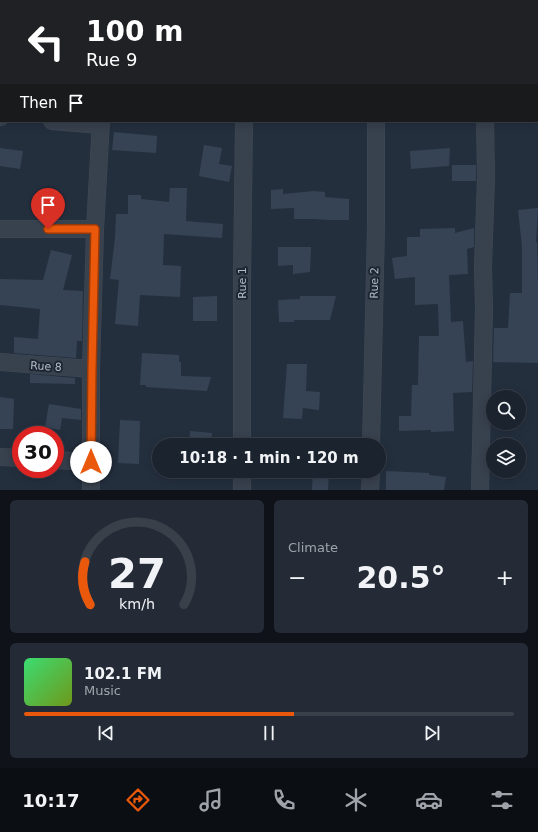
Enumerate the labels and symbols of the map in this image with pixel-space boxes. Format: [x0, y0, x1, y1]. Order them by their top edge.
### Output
pin [31, 188, 65, 229]
street label: Rue 1 [236, 267, 249, 299]
street label: Rue 2 [368, 267, 381, 299]
street label: Rue 8 [30, 359, 62, 374]
speed limit sign: 30 [12, 426, 64, 478]
position arrow [70, 441, 112, 483]

